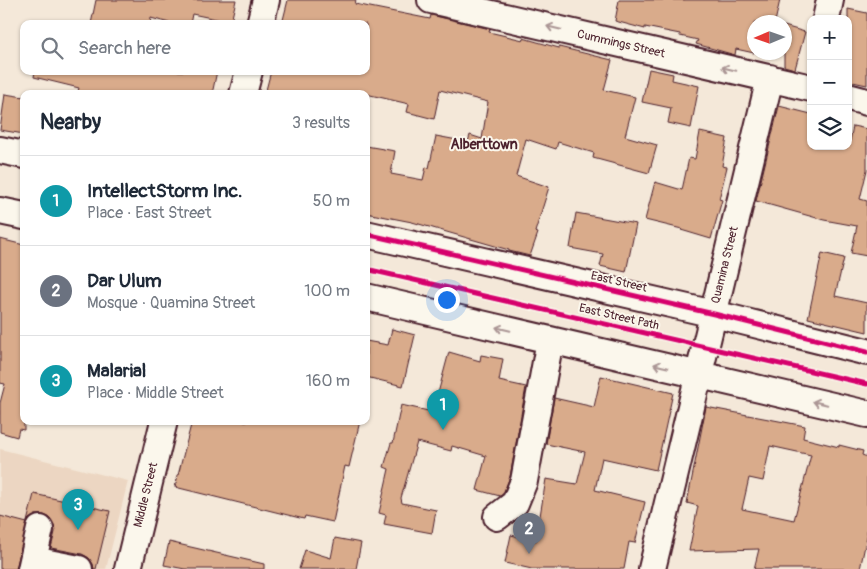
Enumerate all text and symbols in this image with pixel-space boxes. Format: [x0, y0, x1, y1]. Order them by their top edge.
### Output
north arrow [747, 15, 792, 60]
map controls [807, 15, 852, 150]
button: + [807, 15, 852, 60]
search box [20, 20, 370, 75]
one-way arrow [546, 23, 562, 32]
street label: Cummings Street [576, 27, 667, 61]
icon: search [38, 34, 66, 62]
text: Search here [78, 36, 171, 60]
button: − [807, 60, 852, 105]
one-way arrow [722, 64, 738, 73]
button: layers [807, 105, 852, 150]
text: Nearby [40, 109, 101, 136]
text: 3 results [292, 113, 350, 133]
district label: Alberttown [450, 136, 518, 153]
text: IntellectStorm Inc. [87, 179, 242, 203]
text: 1 [53, 191, 59, 211]
text: 50 m [313, 191, 350, 211]
text: Place · East Street [87, 203, 211, 223]
street label: Quamina Street [708, 225, 742, 305]
street label: East Street [589, 268, 649, 296]
text: Dar Ulum [87, 269, 162, 293]
text: 2 [52, 281, 60, 301]
text: 100 m [304, 281, 350, 301]
your location [434, 287, 460, 313]
text: Mosque · Quamina Street [87, 293, 255, 313]
street label: East Street Path [578, 301, 661, 334]
one-way arrow [496, 324, 512, 333]
text: Malarial [87, 359, 146, 383]
one-way arrow [654, 361, 670, 370]
text: 3 [52, 371, 60, 391]
text: 160 m [306, 371, 350, 391]
text: Place · Middle Street [87, 383, 224, 403]
pin: 1 [427, 389, 459, 430]
one-way arrow [812, 398, 828, 407]
street label: Middle Street [131, 461, 161, 529]
pin: 3 [62, 489, 94, 530]
pin: 2 [513, 513, 545, 554]

